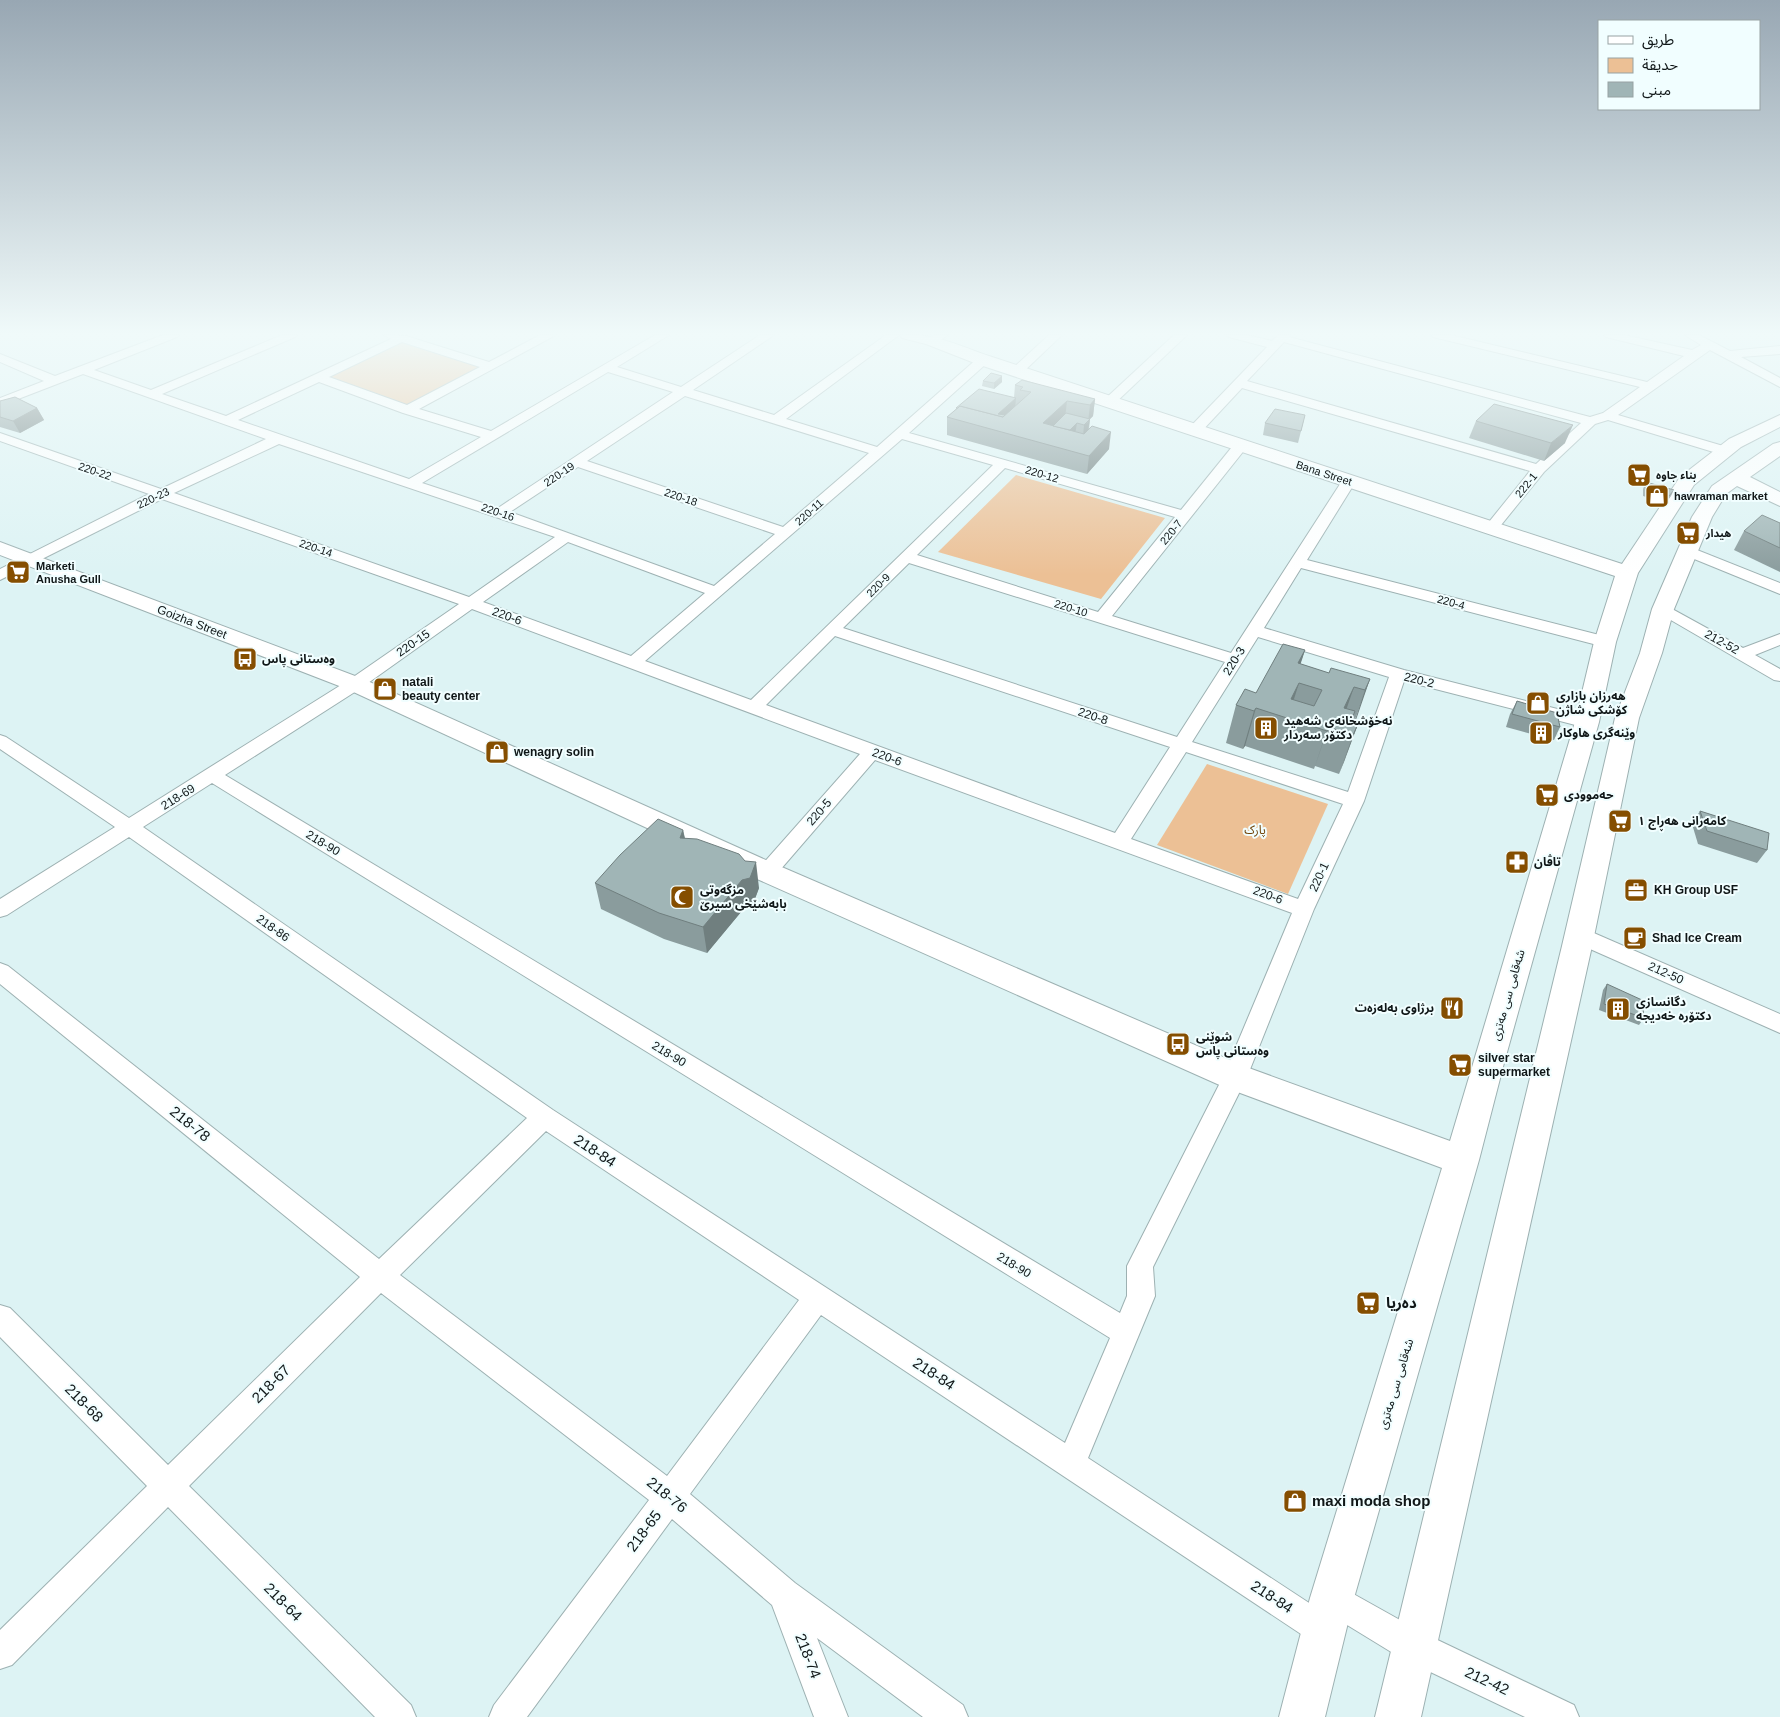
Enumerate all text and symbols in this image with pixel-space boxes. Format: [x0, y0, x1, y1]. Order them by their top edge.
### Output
legend [1598, 20, 1760, 110]
text: طريق [1642, 31, 1674, 50]
text: حديقة [1642, 56, 1678, 73]
text: مبنى [1642, 81, 1671, 99]
street label: Bana Street [1295, 458, 1353, 488]
street label: 220-19 [541, 459, 577, 489]
street label: 220-22 [77, 460, 113, 482]
supermarket icon: بناء جاوە [1626, 462, 1652, 488]
street label: 220-12 [1024, 464, 1060, 484]
place label: بناء جاوە [1656, 469, 1697, 482]
street label: 222-1 [1512, 470, 1540, 500]
shop icon: hawraman market [1644, 483, 1670, 509]
street label: 220-23 [135, 485, 171, 511]
street label: 220-18 [663, 486, 699, 508]
place label: hawraman market [1674, 490, 1768, 502]
street label: 220-11 [792, 497, 826, 527]
street label: 220-16 [480, 501, 516, 523]
street label: 220-7 [1157, 517, 1185, 547]
supermarket icon: هيدار [1675, 520, 1701, 546]
place label: هيدار [1705, 527, 1731, 540]
street label: 220-14 [298, 537, 334, 559]
supermarket icon: Marketi Anusha Gull [5, 559, 31, 585]
place label: Marketi Anusha Gull [36, 560, 101, 585]
street label: 220-9 [864, 571, 892, 599]
street label: 220-4 [1436, 593, 1466, 611]
street label: 220-10 [1053, 597, 1089, 619]
street label: Goizha Street [155, 602, 229, 642]
street label: 220-6 [490, 604, 524, 628]
street label: 220-15 [394, 626, 433, 659]
street label: 212-52 [1702, 627, 1742, 657]
street label: 220-3 [1220, 644, 1248, 678]
bus stop icon: وەستانی پاس [232, 646, 258, 672]
place label: وەستانی پاس [262, 652, 335, 668]
street label: 220-2 [1402, 669, 1436, 691]
place label: natali beauty center [402, 675, 480, 703]
shop icon: natali beauty center [372, 676, 398, 702]
place label: ھەرزان بازاڕی كۆشكی شاژن [1556, 689, 1628, 717]
shop icon: ھەرزان بازاڕی كۆشكی شاژن [1525, 690, 1551, 716]
street label: 220-8 [1076, 705, 1110, 727]
place label: نەخۆشخانەی شەهید دکتۆر سەردار [1283, 714, 1393, 742]
building icon: نەخۆشخانەی شەهید دکتۆر سەردار [1253, 715, 1279, 741]
building icon: وێنەگری هاوکار [1528, 720, 1554, 746]
place label: وێنەگری هاوکار [1557, 726, 1635, 740]
shop icon: wenagry solin [484, 739, 510, 765]
place label: wenagry solin [513, 745, 594, 759]
street label: 220-6 [870, 745, 904, 769]
street label: 218-69 [158, 781, 198, 813]
supermarket icon: حەموودی [1534, 782, 1560, 808]
place label: حەموودی [1564, 788, 1614, 802]
street label: 220-5 [804, 796, 835, 828]
supermarket icon: کامەرانی هەڕاج ۱ [1607, 808, 1633, 834]
place label: کامەرانی هەڕاج ۱ [1638, 814, 1727, 832]
park label: پارک [1244, 823, 1266, 838]
street label: 218-90 [303, 827, 343, 859]
pharmacy icon: تاڤان [1504, 849, 1530, 875]
place label: تاڤان [1534, 854, 1562, 869]
street label: 220-1 [1306, 860, 1332, 894]
office icon: KH Group USF [1623, 877, 1649, 903]
place label: مزگه‌وتی بابەشێخی سیرێ [700, 883, 787, 911]
street label: 220-6 [1251, 883, 1285, 907]
place label: KH Group USF [1654, 883, 1738, 897]
mosque icon: مزگه‌وتی بابەشێخی سیرێ [669, 884, 695, 910]
street label: 218-86 [254, 912, 293, 945]
cafe icon: Shad Ice Cream [1622, 925, 1648, 951]
place label: Shad Ice Cream [1652, 931, 1742, 945]
street label: شەقامی سی مەتری [1488, 948, 1528, 1042]
street label: 212-50 [1646, 959, 1686, 987]
restaurant icon: برژاوی بەلەزەت [1439, 995, 1465, 1021]
place label: دگانسازی دکتۆرە خەدیجە [1636, 995, 1712, 1023]
building icon: دگانسازی دکتۆرە خەدیجە [1605, 996, 1631, 1022]
place label: برژاوی بەلەزەت [1355, 1001, 1434, 1015]
place label: شوێنی وەستانی پاس [1196, 1030, 1269, 1060]
bus stop icon: شوێنی وەستانی پاس [1165, 1031, 1191, 1057]
street label: 218-90 [649, 1038, 689, 1070]
place label: silver star supermarket [1478, 1051, 1550, 1079]
supermarket icon: silver star supermarket [1447, 1052, 1473, 1078]
street label: 218-78 [167, 1102, 214, 1145]
street label: 218-84 [571, 1131, 619, 1170]
street label: 218-90 [994, 1249, 1034, 1281]
supermarket icon: دەریا [1355, 1290, 1381, 1316]
place label: دەریا [1386, 1294, 1417, 1312]
street label: شەقامی سی مەتری [1376, 1337, 1416, 1431]
street label: 218-84 [910, 1354, 958, 1393]
street label: 218-67 [248, 1361, 293, 1406]
street label: 218-68 [62, 1380, 107, 1425]
street label: 218-76 [644, 1473, 691, 1516]
shop icon: maxi moda shop [1282, 1488, 1308, 1514]
place label: maxi moda shop [1312, 1492, 1430, 1509]
street label: 218-65 [623, 1507, 664, 1554]
street label: 218-84 [1248, 1577, 1296, 1616]
street label: 218-64 [261, 1579, 306, 1624]
street label: 218-74 [792, 1631, 825, 1681]
street label: 212-42 [1462, 1663, 1512, 1698]

